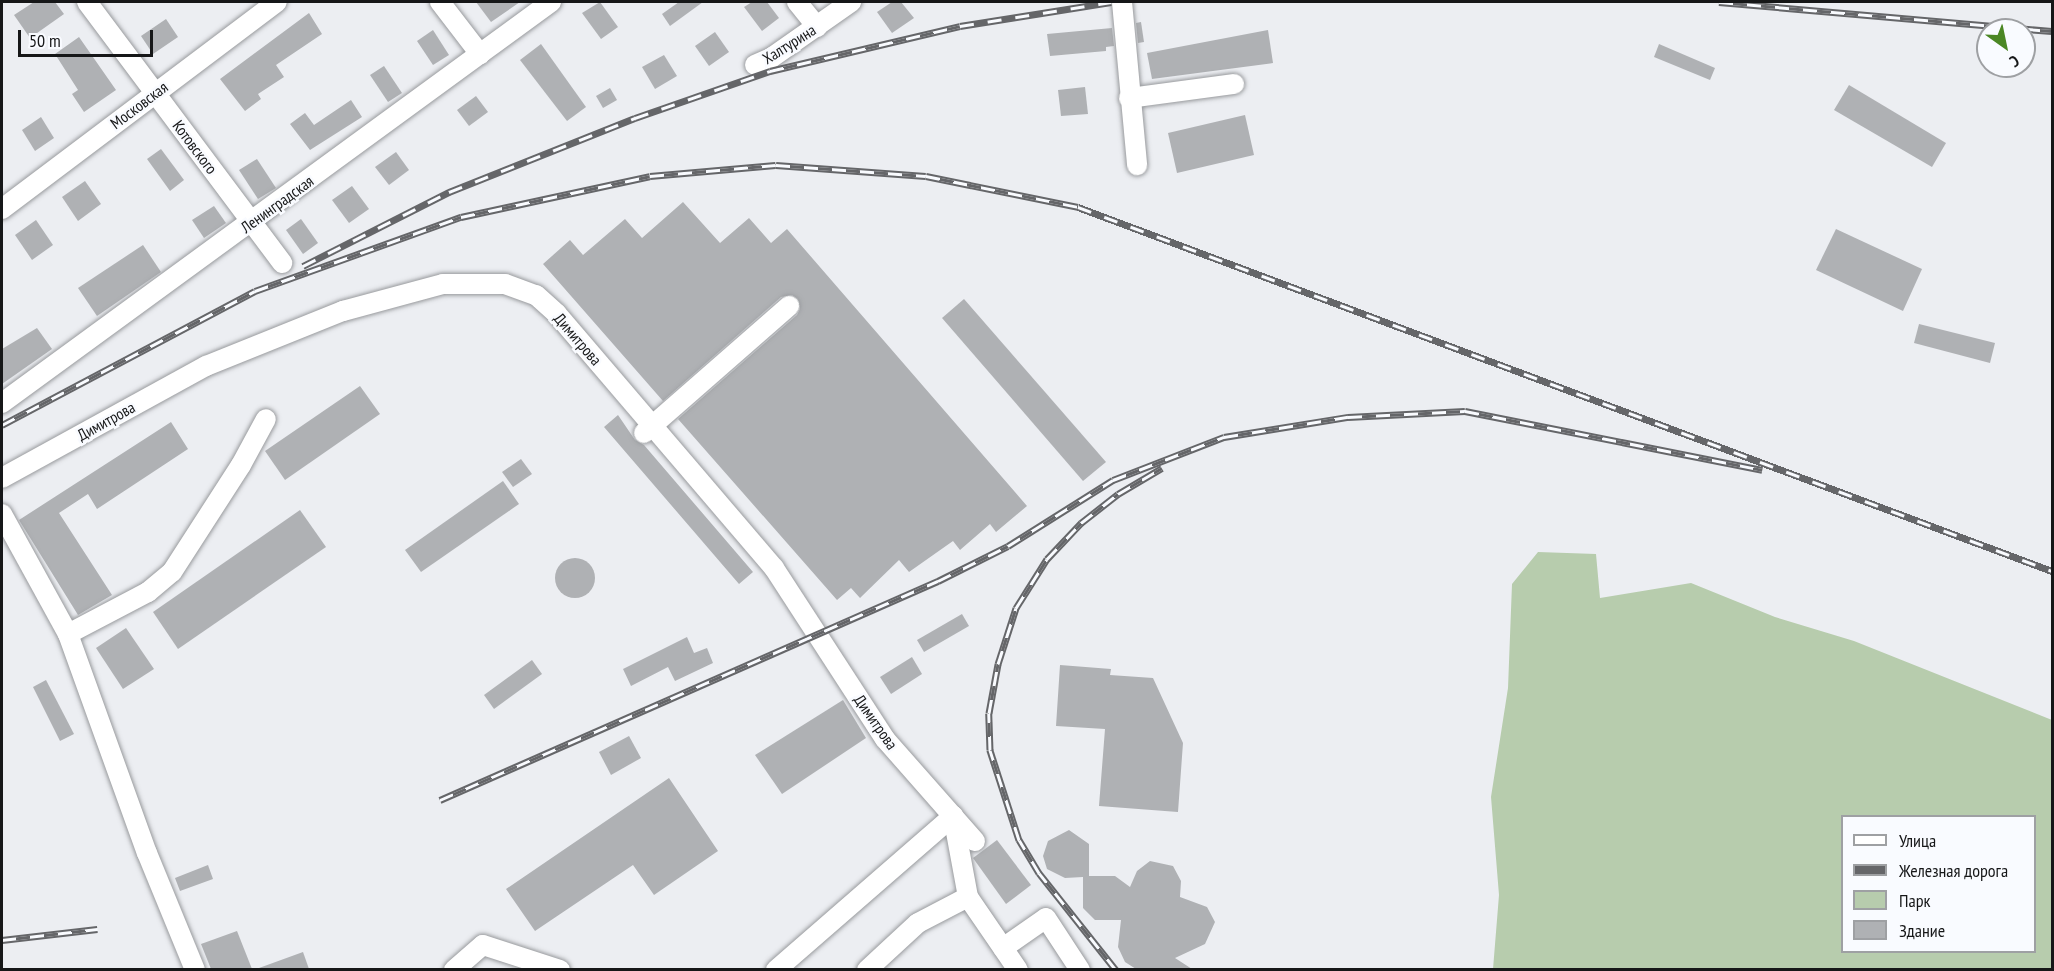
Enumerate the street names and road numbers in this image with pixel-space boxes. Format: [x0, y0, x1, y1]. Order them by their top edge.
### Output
street label: Халтурина [759, 20, 819, 68]
street label: Московская [107, 77, 171, 133]
street label: Котовского [169, 116, 221, 178]
street label: Ленинградская [237, 171, 317, 237]
street label: Димитрова [550, 309, 606, 369]
street label: Димитрова [74, 397, 138, 445]
street label: Димитрова [850, 691, 902, 753]

